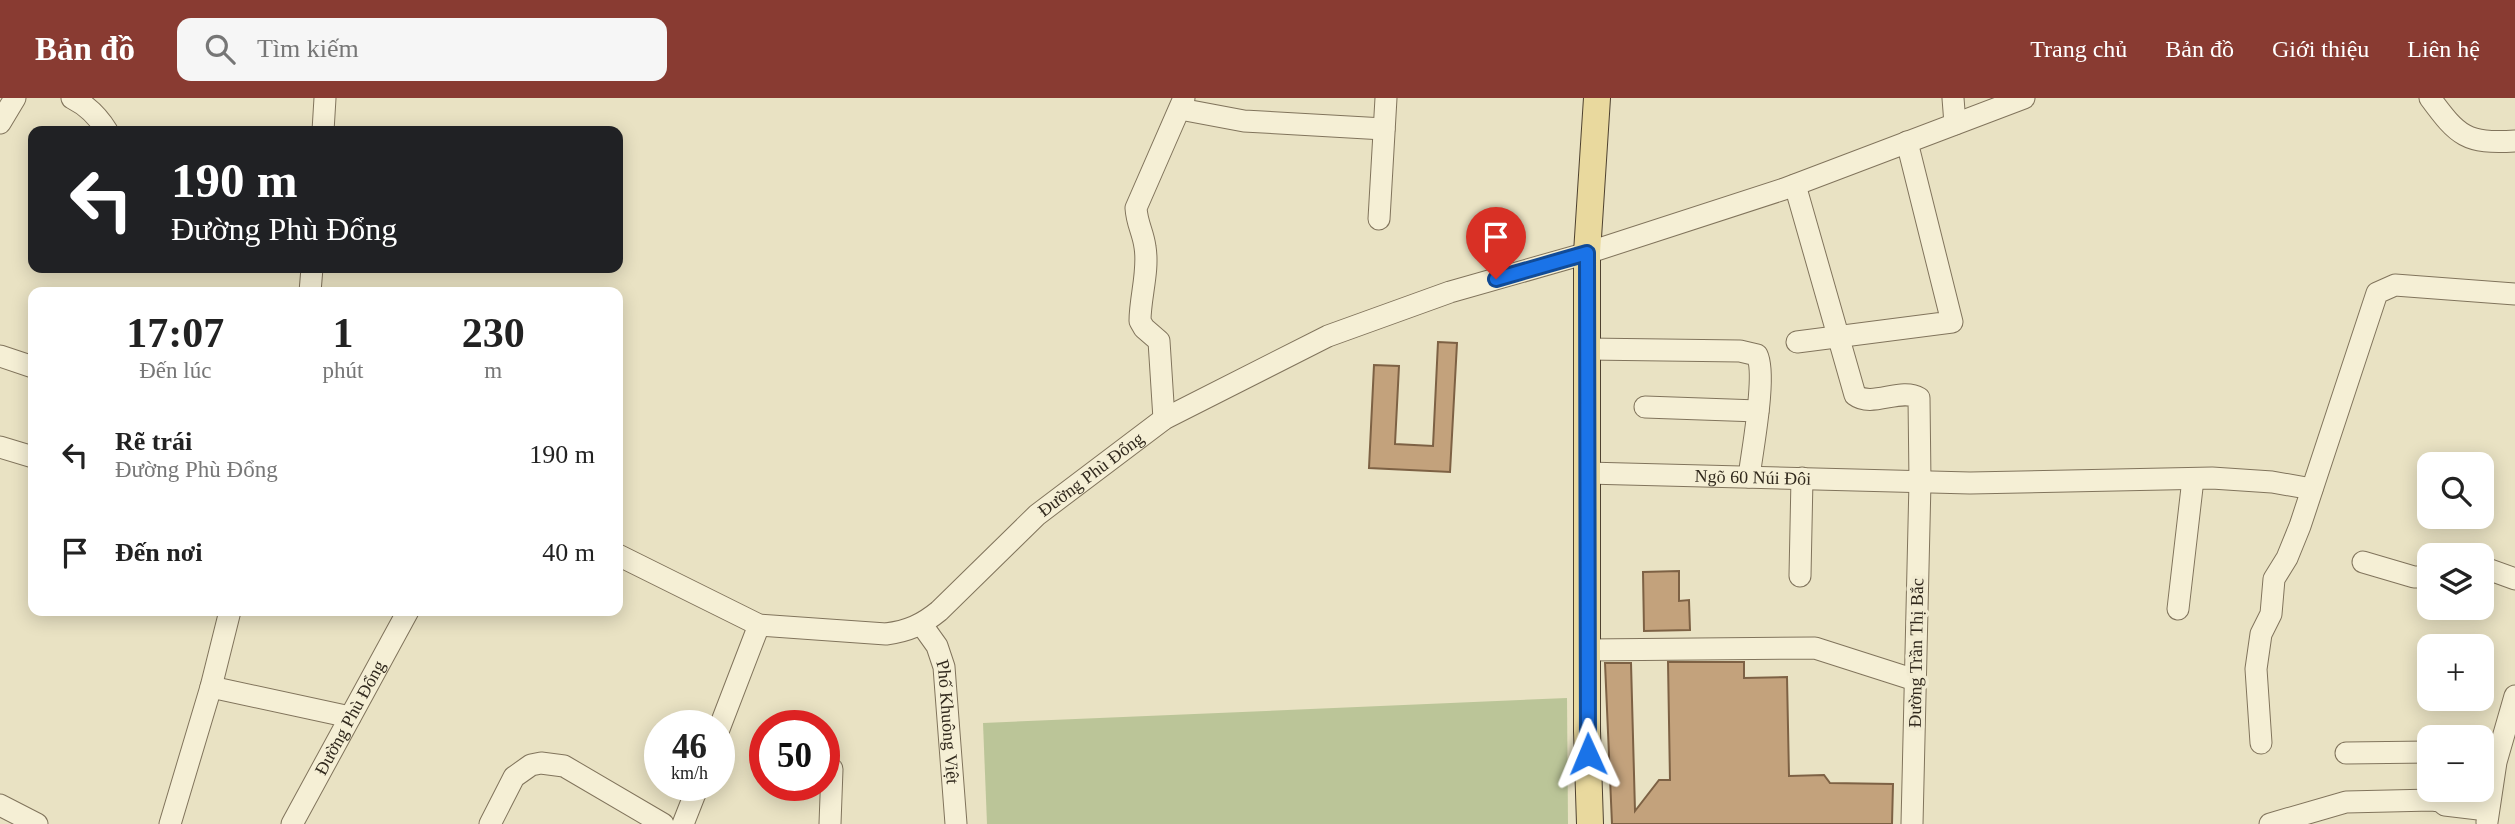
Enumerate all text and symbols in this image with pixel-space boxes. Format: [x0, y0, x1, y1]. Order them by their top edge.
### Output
search box [177, 18, 667, 81]
icon: search [201, 30, 239, 68]
text: Bản đồ [35, 31, 135, 67]
text: Tìm kiếm [257, 34, 359, 63]
text: Trang chủ [2030, 36, 2127, 62]
text: Bản đồ [2165, 36, 2234, 62]
text: Giới thiệu [2272, 36, 2369, 62]
text: Liên hệ [2407, 36, 2480, 62]
text: 190 m [171, 153, 298, 208]
icon: left [56, 154, 147, 245]
pin [1466, 207, 1526, 279]
text: Đường Phù Đổng [171, 211, 397, 247]
icon: arrive [1477, 218, 1515, 256]
text: 17:07 [126, 310, 224, 356]
text: 1 [332, 310, 353, 356]
text: 230 [462, 310, 525, 356]
text: Đến lúc [139, 358, 211, 383]
text: phút [323, 358, 363, 383]
text: m [484, 358, 502, 383]
text: Rẽ trái [115, 427, 192, 456]
street label: Đường Phù Đổng [1034, 428, 1148, 521]
icon: left [56, 436, 94, 474]
text: 190 m [529, 440, 595, 469]
map controls [2417, 452, 2494, 802]
button: search [2417, 452, 2494, 529]
text: Đường Phù Đổng [115, 457, 278, 482]
street label: Ngõ 60 Núi Đôi [1694, 466, 1811, 489]
icon: arrive [56, 534, 94, 572]
text: Đến nơi [115, 538, 202, 567]
text: 40 m [542, 538, 595, 567]
button: layers [2417, 543, 2494, 620]
street label: Đường Trần Thị Bắc [1905, 578, 1927, 728]
button: + [2417, 634, 2494, 711]
street label: Đường Phù Đổng [311, 657, 389, 778]
street label: Phố Khuông Việt [932, 657, 963, 785]
speed limit sign: 50 [749, 710, 840, 801]
position arrow [1551, 717, 1625, 791]
button: − [2417, 725, 2494, 802]
text: 46 [672, 727, 707, 766]
text: km/h [671, 763, 708, 783]

